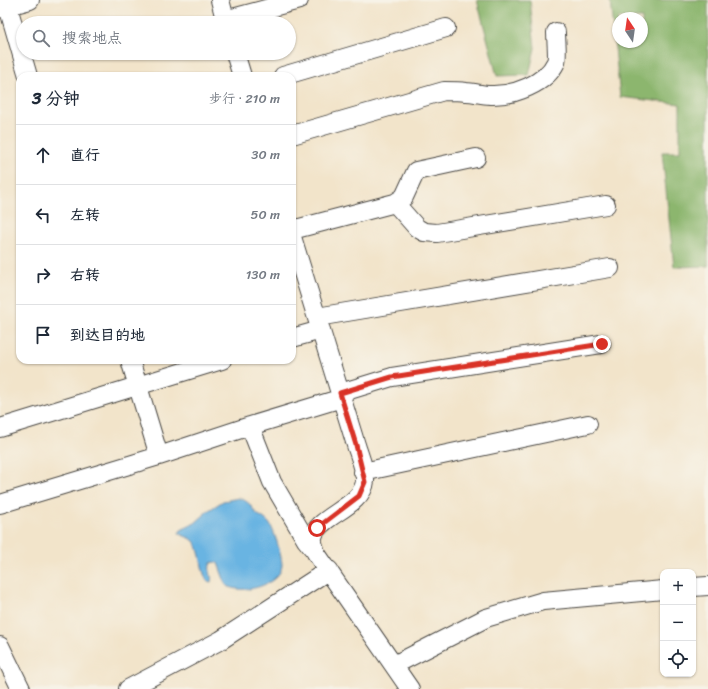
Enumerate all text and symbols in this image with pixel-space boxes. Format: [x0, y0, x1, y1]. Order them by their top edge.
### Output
north arrow [612, 12, 648, 48]
search box [16, 16, 296, 60]
text: 搜索地点 [62, 25, 122, 51]
icon: search [30, 27, 52, 49]
text: 3 分钟 [32, 83, 80, 113]
text: 步行 · 210 m [209, 87, 280, 110]
text: 直行 [70, 142, 100, 168]
text: 30 m [251, 143, 280, 166]
icon: ahead [32, 144, 54, 166]
text: 左转 [70, 202, 100, 228]
text: 50 m [250, 203, 280, 226]
icon: left [32, 204, 54, 226]
text: 右转 [70, 262, 100, 288]
text: 130 m [246, 263, 280, 286]
icon: right [32, 264, 54, 286]
text: 到达目的地 [70, 322, 145, 348]
icon: arrive [32, 324, 54, 346]
route end [593, 335, 611, 353]
route start [308, 519, 326, 537]
map controls [660, 569, 696, 677]
button: + [660, 569, 696, 605]
button: − [660, 605, 696, 641]
button: locate [660, 641, 696, 677]

